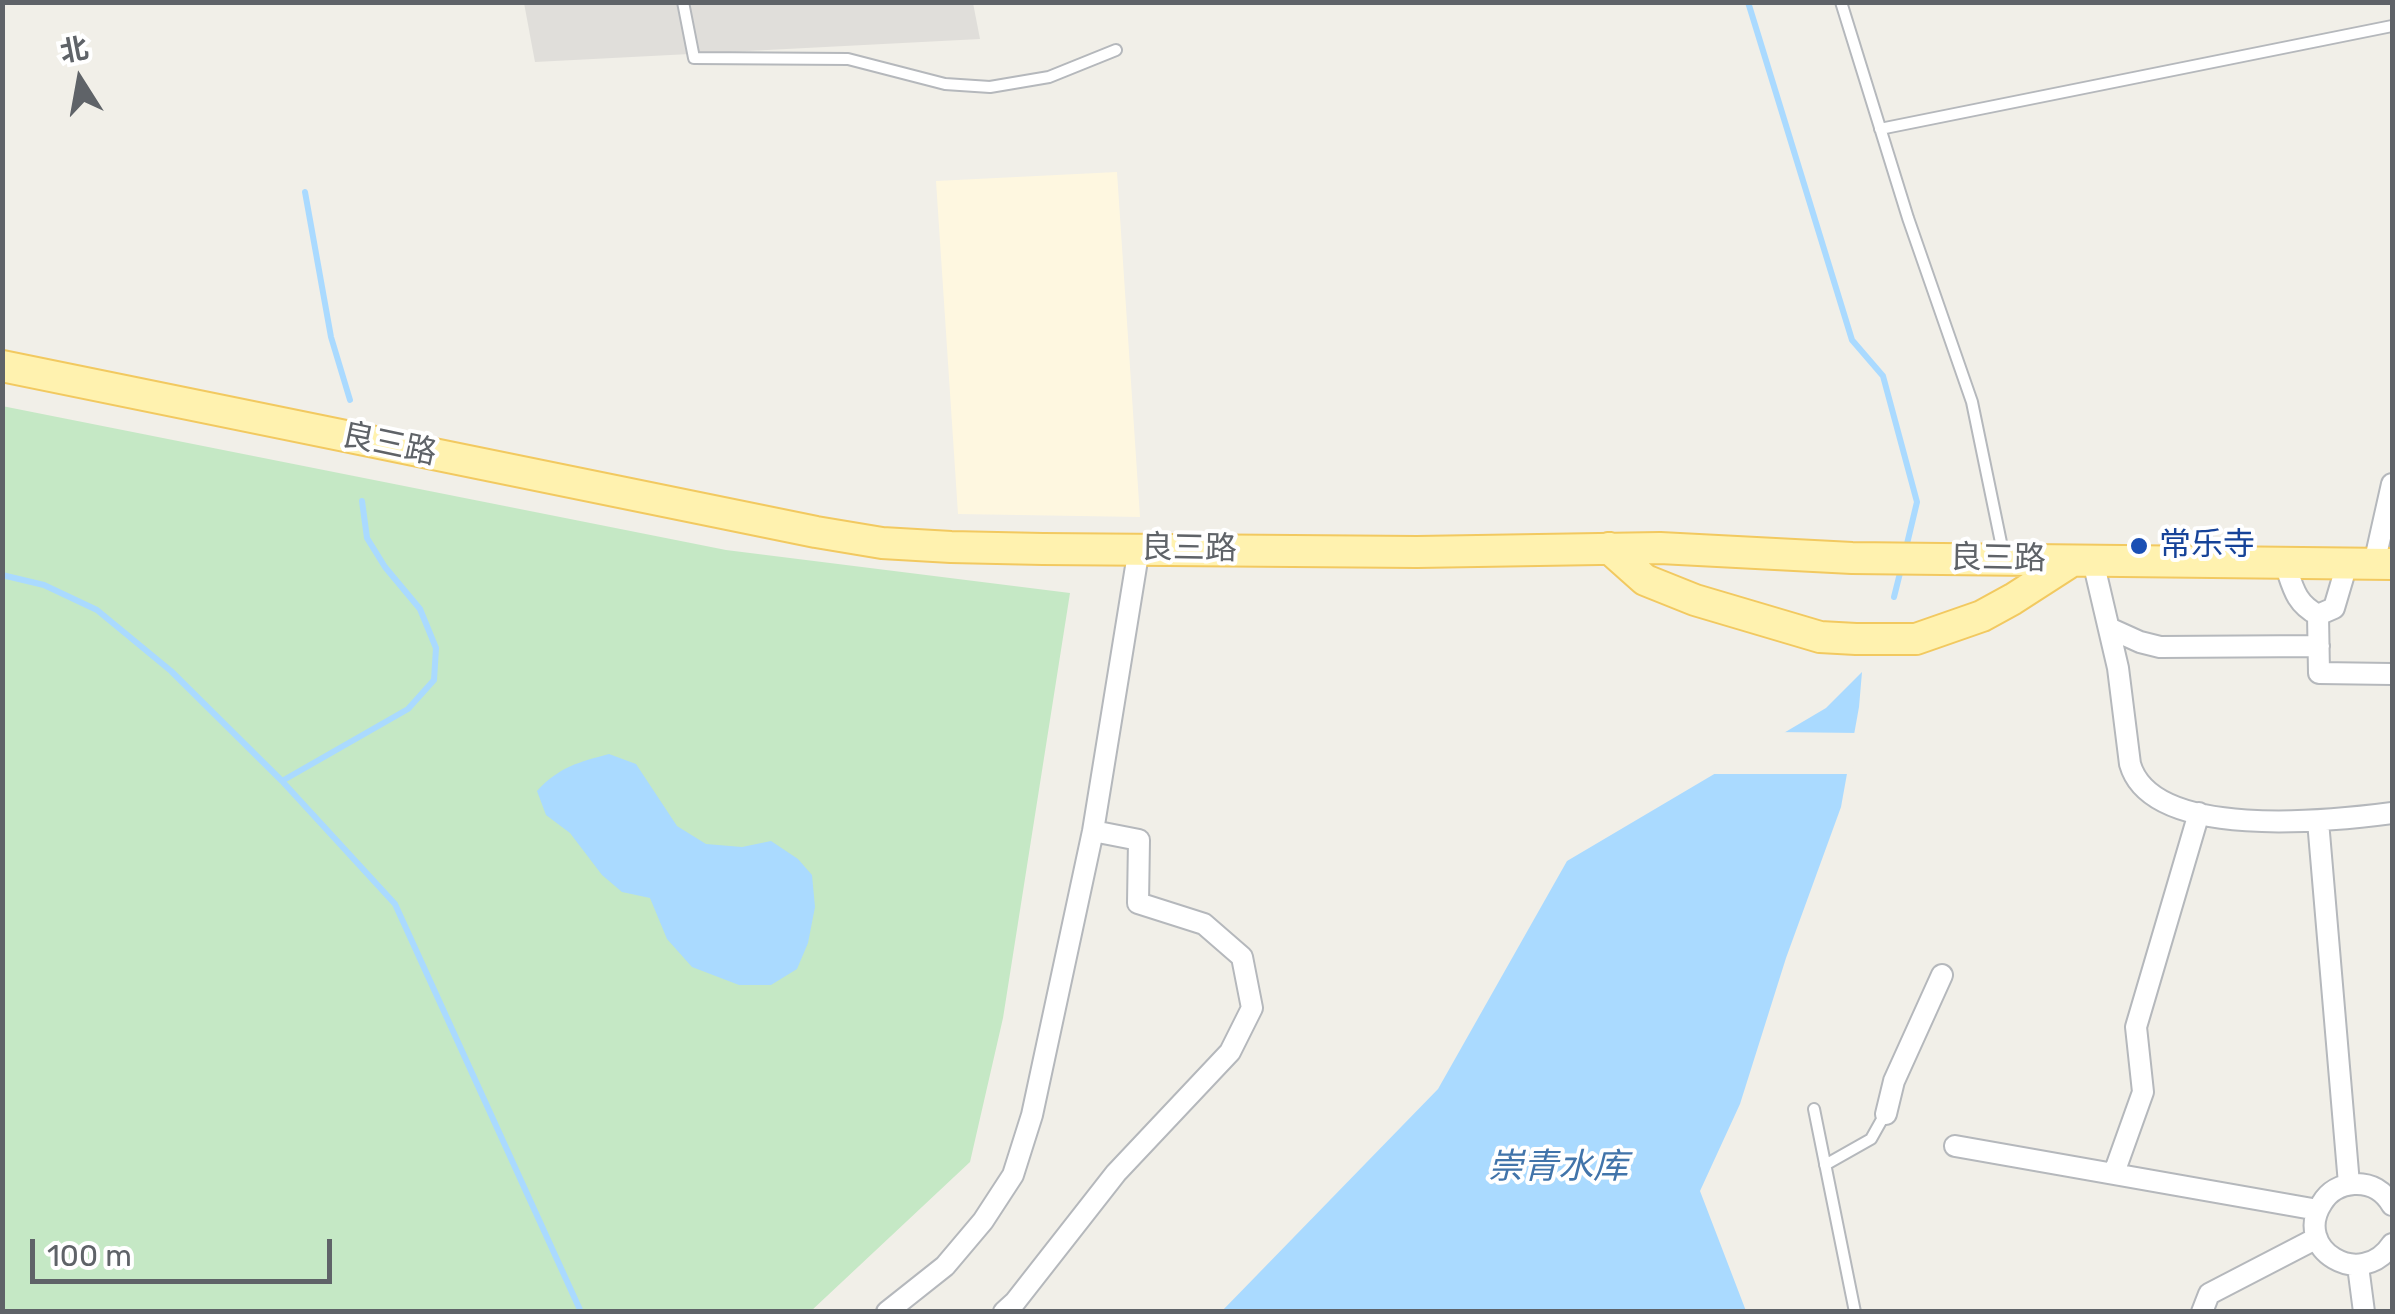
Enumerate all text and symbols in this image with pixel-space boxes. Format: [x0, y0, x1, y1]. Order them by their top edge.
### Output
north arrow [30, 30, 130, 130]
text: 北 [57, 31, 91, 69]
street label: 良三路 [338, 416, 440, 474]
place label: 常乐寺 [2159, 527, 2255, 565]
street label: 良三路 [1141, 529, 1237, 569]
marker: 常乐寺 [2128, 535, 2150, 557]
street label: 良三路 [1950, 539, 2046, 579]
water label: 崇青水库 [1488, 1147, 1628, 1189]
scale bar [35, 1219, 338, 1281]
text: 100 m [47, 1238, 132, 1274]

